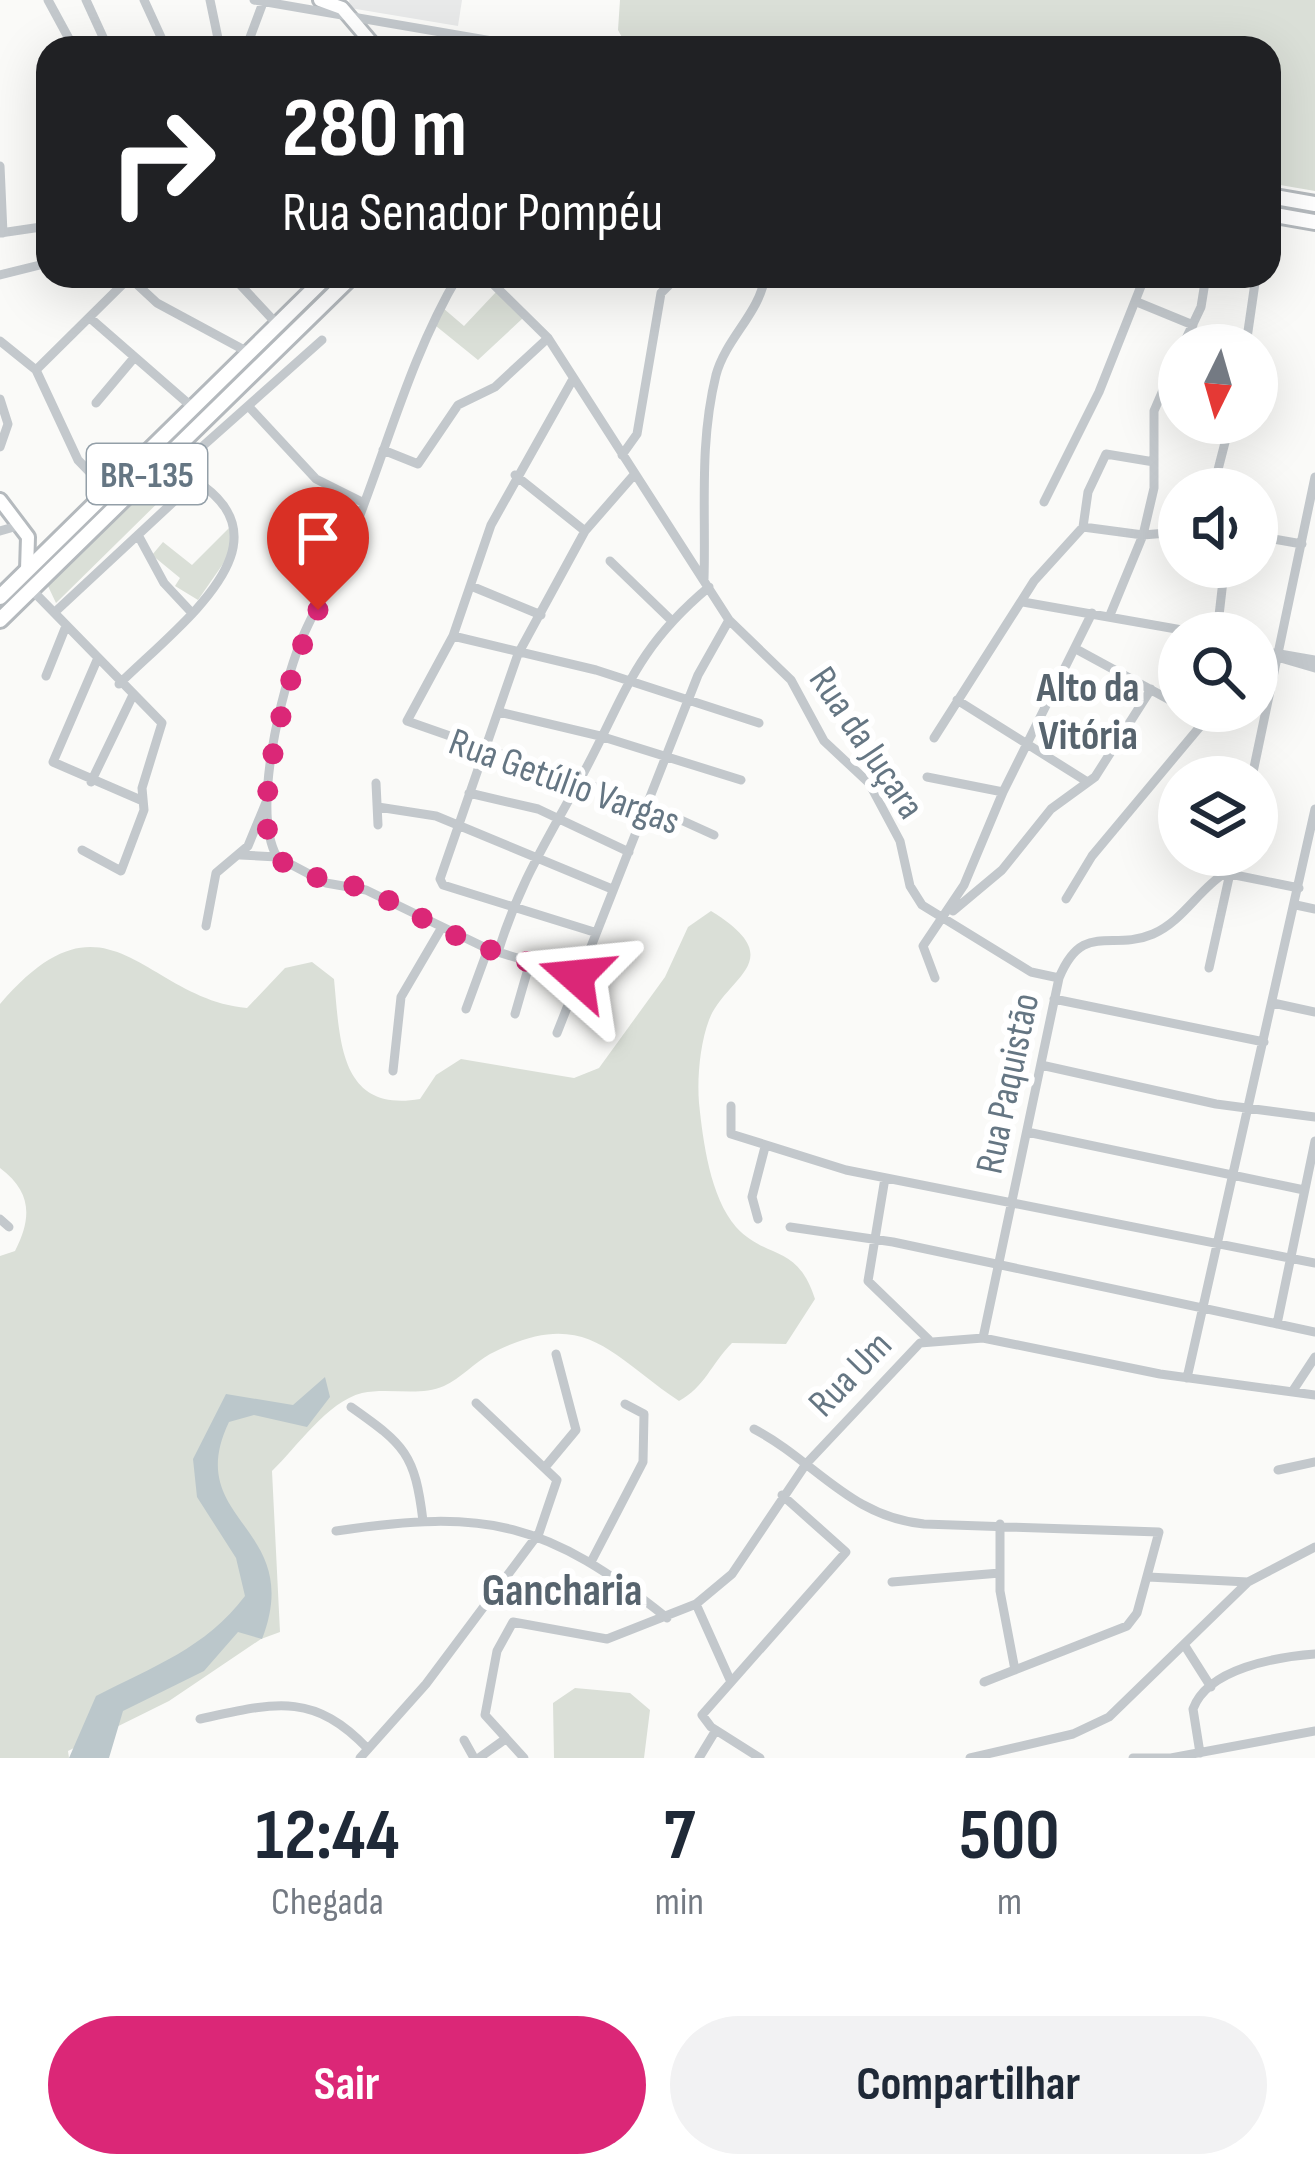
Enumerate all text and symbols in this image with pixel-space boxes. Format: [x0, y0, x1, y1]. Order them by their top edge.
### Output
text: 280 m [282, 79, 467, 180]
icon: right [84, 84, 240, 240]
text: Rua Senador Pompéu [282, 181, 663, 246]
north arrow [1158, 324, 1278, 444]
map controls [1158, 324, 1278, 876]
road number: BR-135 [87, 444, 207, 504]
button: sound [1158, 468, 1278, 588]
pin [267, 487, 369, 610]
icon: arrive [285, 505, 351, 571]
button: search [1158, 612, 1278, 732]
street label: Rua da Juçara [798, 659, 934, 828]
district label: Alto da Vitória [1036, 663, 1139, 762]
street label: Rua Getúlio Vargas [442, 719, 686, 846]
button: layers [1158, 756, 1278, 876]
position arrow [513, 913, 639, 1039]
street label: Rua Paquistão [966, 989, 1050, 1178]
street label: Rua Um [799, 1322, 902, 1427]
district label: Gancharia [482, 1564, 642, 1619]
text: 12:44 [255, 1793, 399, 1880]
text: 7 [664, 1793, 695, 1880]
text: 500 [959, 1793, 1059, 1880]
text: Chegada [271, 1879, 384, 1926]
text: min [655, 1879, 704, 1926]
text: m [997, 1879, 1022, 1926]
button: Sair [48, 2016, 646, 2154]
button: Compartilhar [670, 2016, 1267, 2154]

